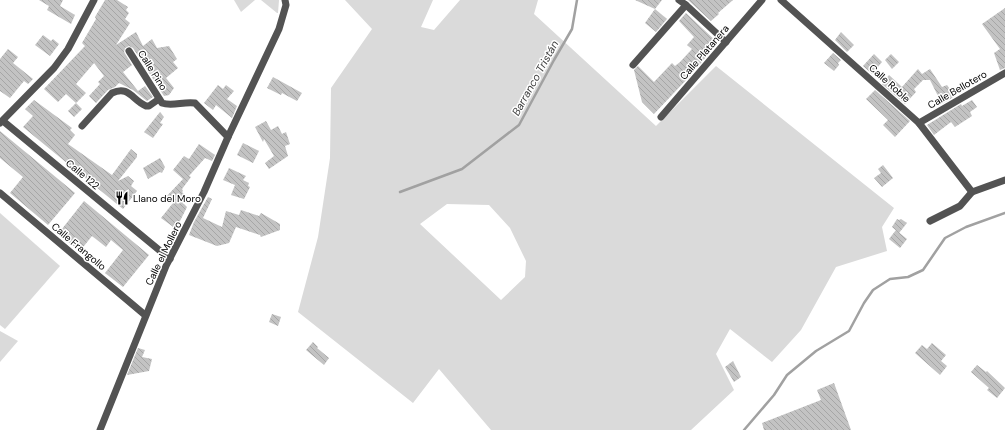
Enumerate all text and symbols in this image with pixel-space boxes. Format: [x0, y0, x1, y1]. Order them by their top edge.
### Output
street label: Calle Platanera [677, 22, 732, 83]
water label: Barranco Tristán [509, 38, 561, 118]
street label: Calle Pino [135, 48, 170, 93]
street label: Calle Roble [866, 61, 913, 106]
street label: Calle Bellotero [925, 67, 989, 112]
street label: Calle 122 [63, 157, 102, 192]
restaurant icon: Llano del Moro [114, 190, 130, 206]
place label: Llano del Moro [133, 192, 201, 205]
street label: Calle el Mollero [142, 219, 185, 287]
street label: Calle Frangollo [49, 220, 109, 273]

